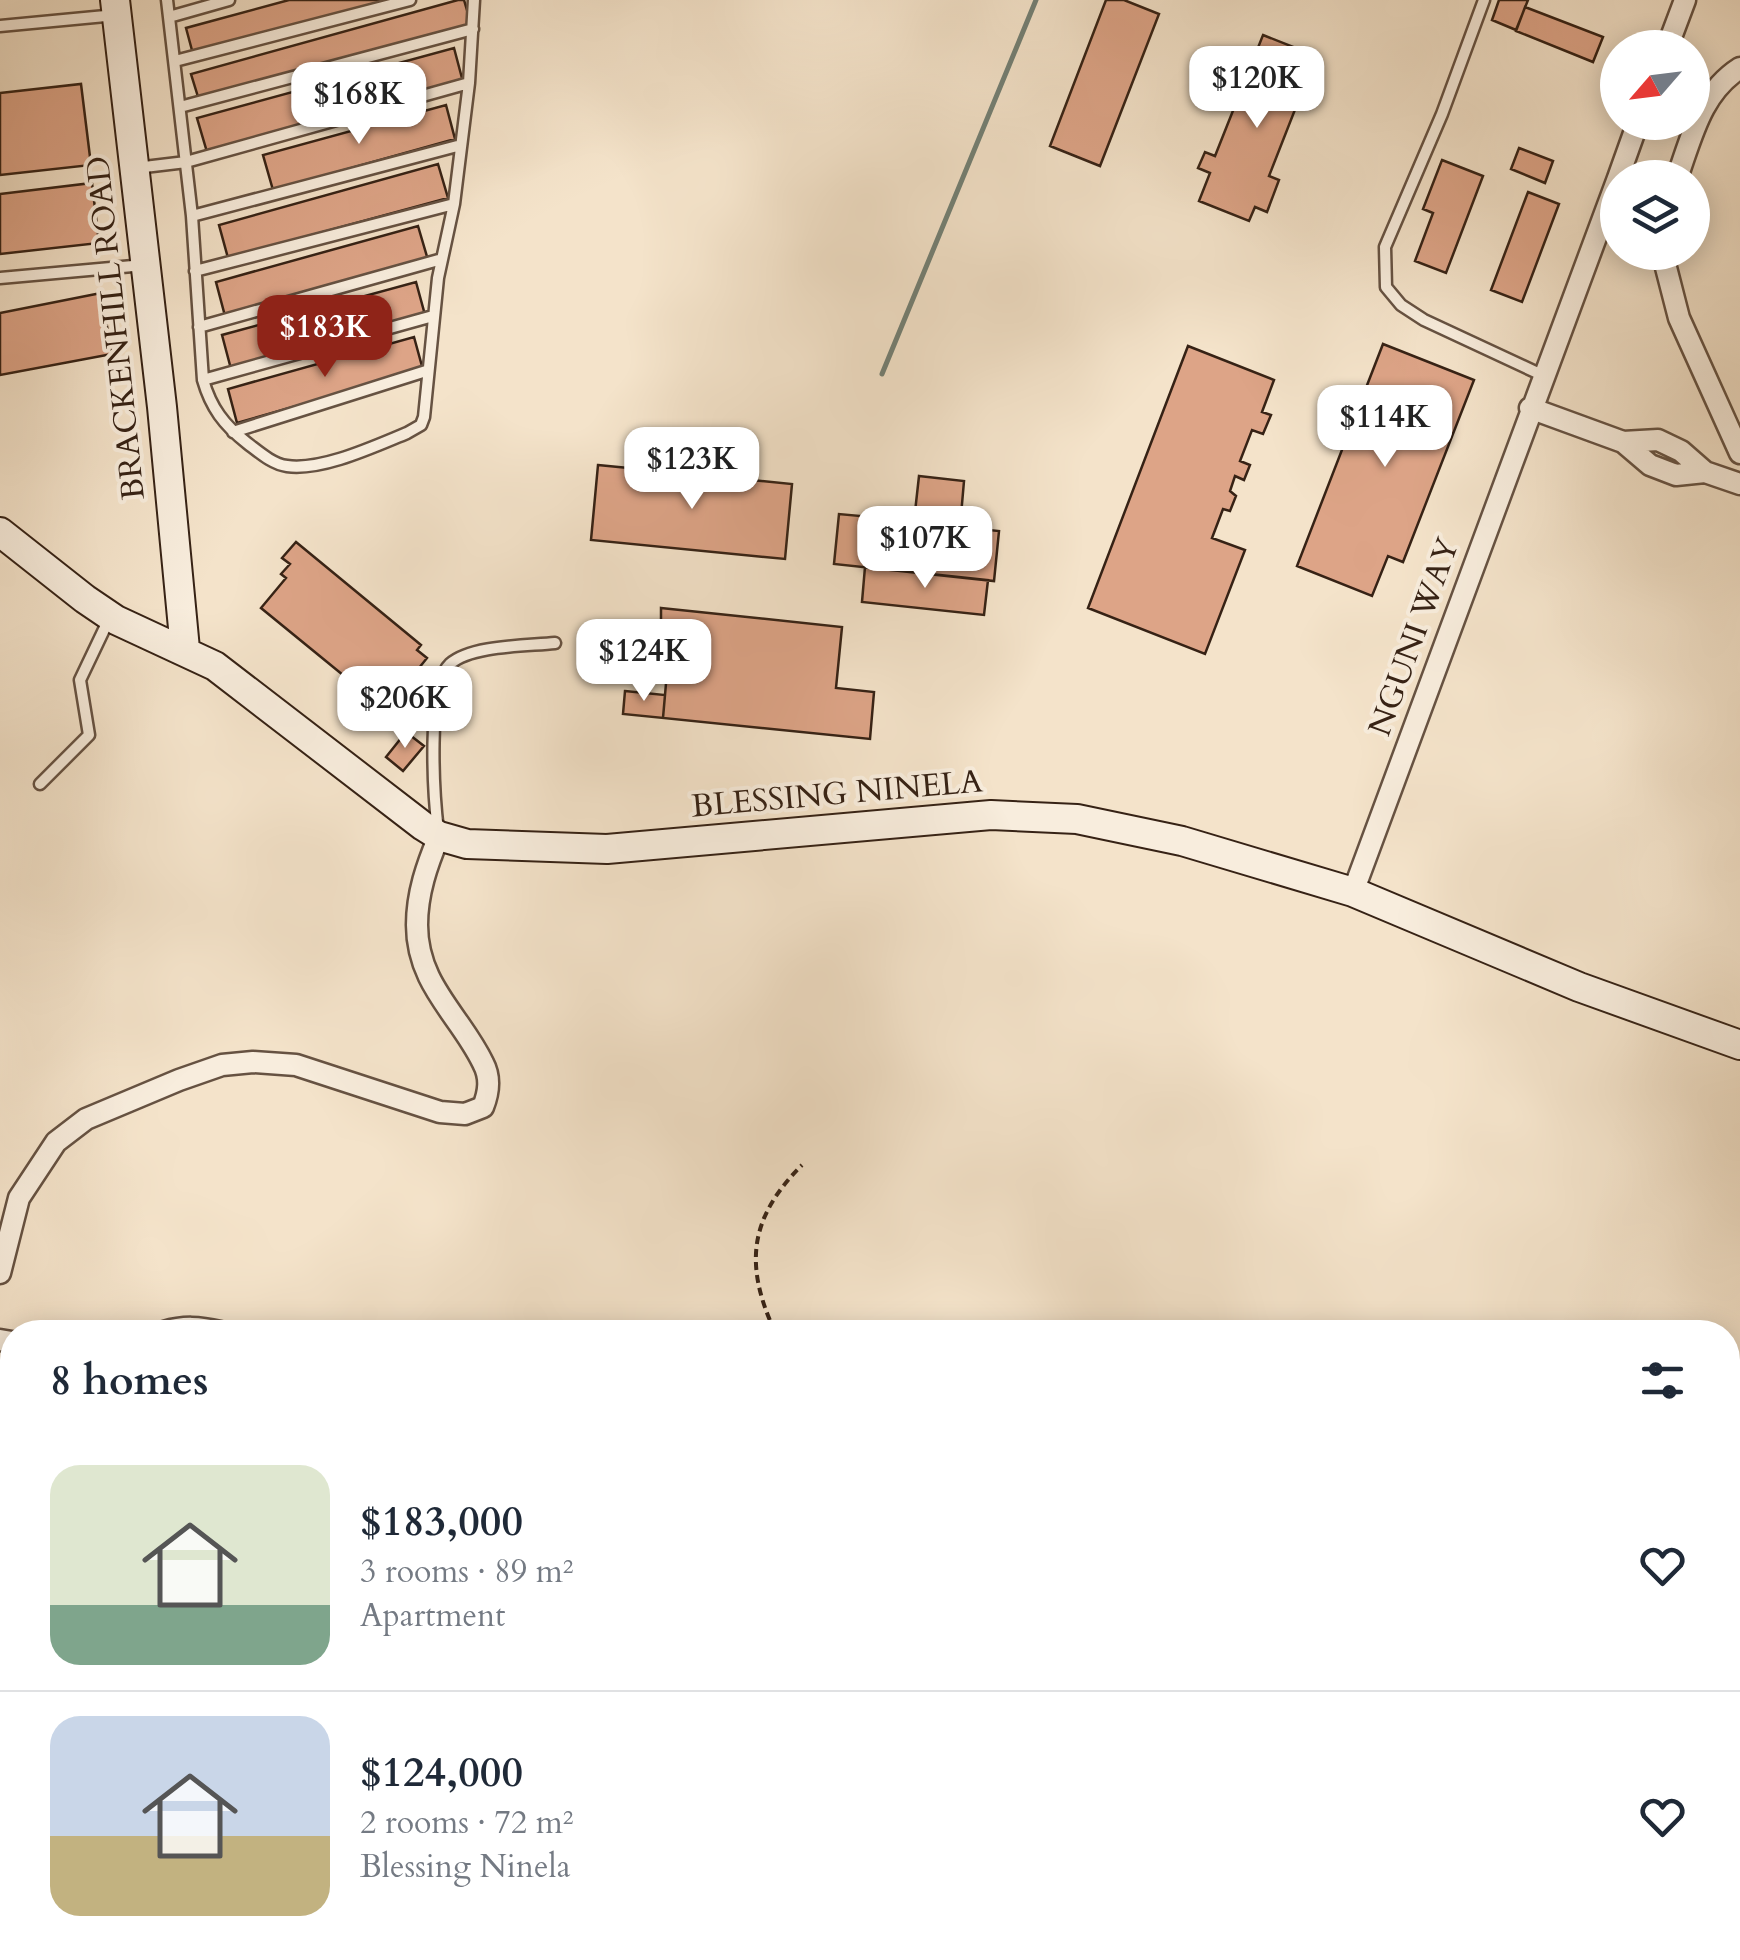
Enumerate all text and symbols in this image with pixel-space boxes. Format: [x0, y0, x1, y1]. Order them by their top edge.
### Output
north arrow [1600, 30, 1710, 140]
map controls [1600, 30, 1710, 270]
pin: $120K [1187, 46, 1327, 131]
text: $120K [1211, 56, 1303, 100]
pin: $168K [289, 62, 429, 147]
text: $168K [313, 72, 405, 116]
street label: BRACKENHILL ROAD [76, 154, 156, 502]
button: layers [1600, 160, 1710, 270]
pin: $183K [255, 295, 395, 380]
text: $183K [279, 305, 371, 349]
pin: $114K [1315, 385, 1455, 470]
text: $114K [1339, 395, 1431, 439]
pin: $123K [622, 427, 762, 512]
text: $123K [646, 437, 738, 481]
pin: $107K [855, 506, 995, 591]
text: $107K [879, 516, 971, 560]
street label: NGUNI WAY [1358, 532, 1470, 742]
pin: $124K [574, 619, 714, 704]
text: $124K [598, 629, 690, 673]
pin: $206K [335, 666, 475, 751]
text: $206K [359, 676, 451, 720]
street label: BLESSING NINELA [689, 759, 985, 829]
text: 8 homes [50, 1352, 208, 1409]
icon: filters [1635, 1353, 1690, 1408]
text: $183,000 [360, 1493, 523, 1550]
icon: home [130, 1505, 250, 1625]
icon: heart [1635, 1538, 1690, 1593]
text: 3 rooms · 89 m² [360, 1550, 573, 1594]
text: Apartment [360, 1594, 505, 1638]
text: $124,000 [360, 1744, 523, 1801]
icon: home [130, 1756, 250, 1876]
icon: heart [1635, 1789, 1690, 1844]
text: 2 rooms · 72 m² [360, 1801, 573, 1845]
text: Blessing Ninela [360, 1845, 571, 1889]

